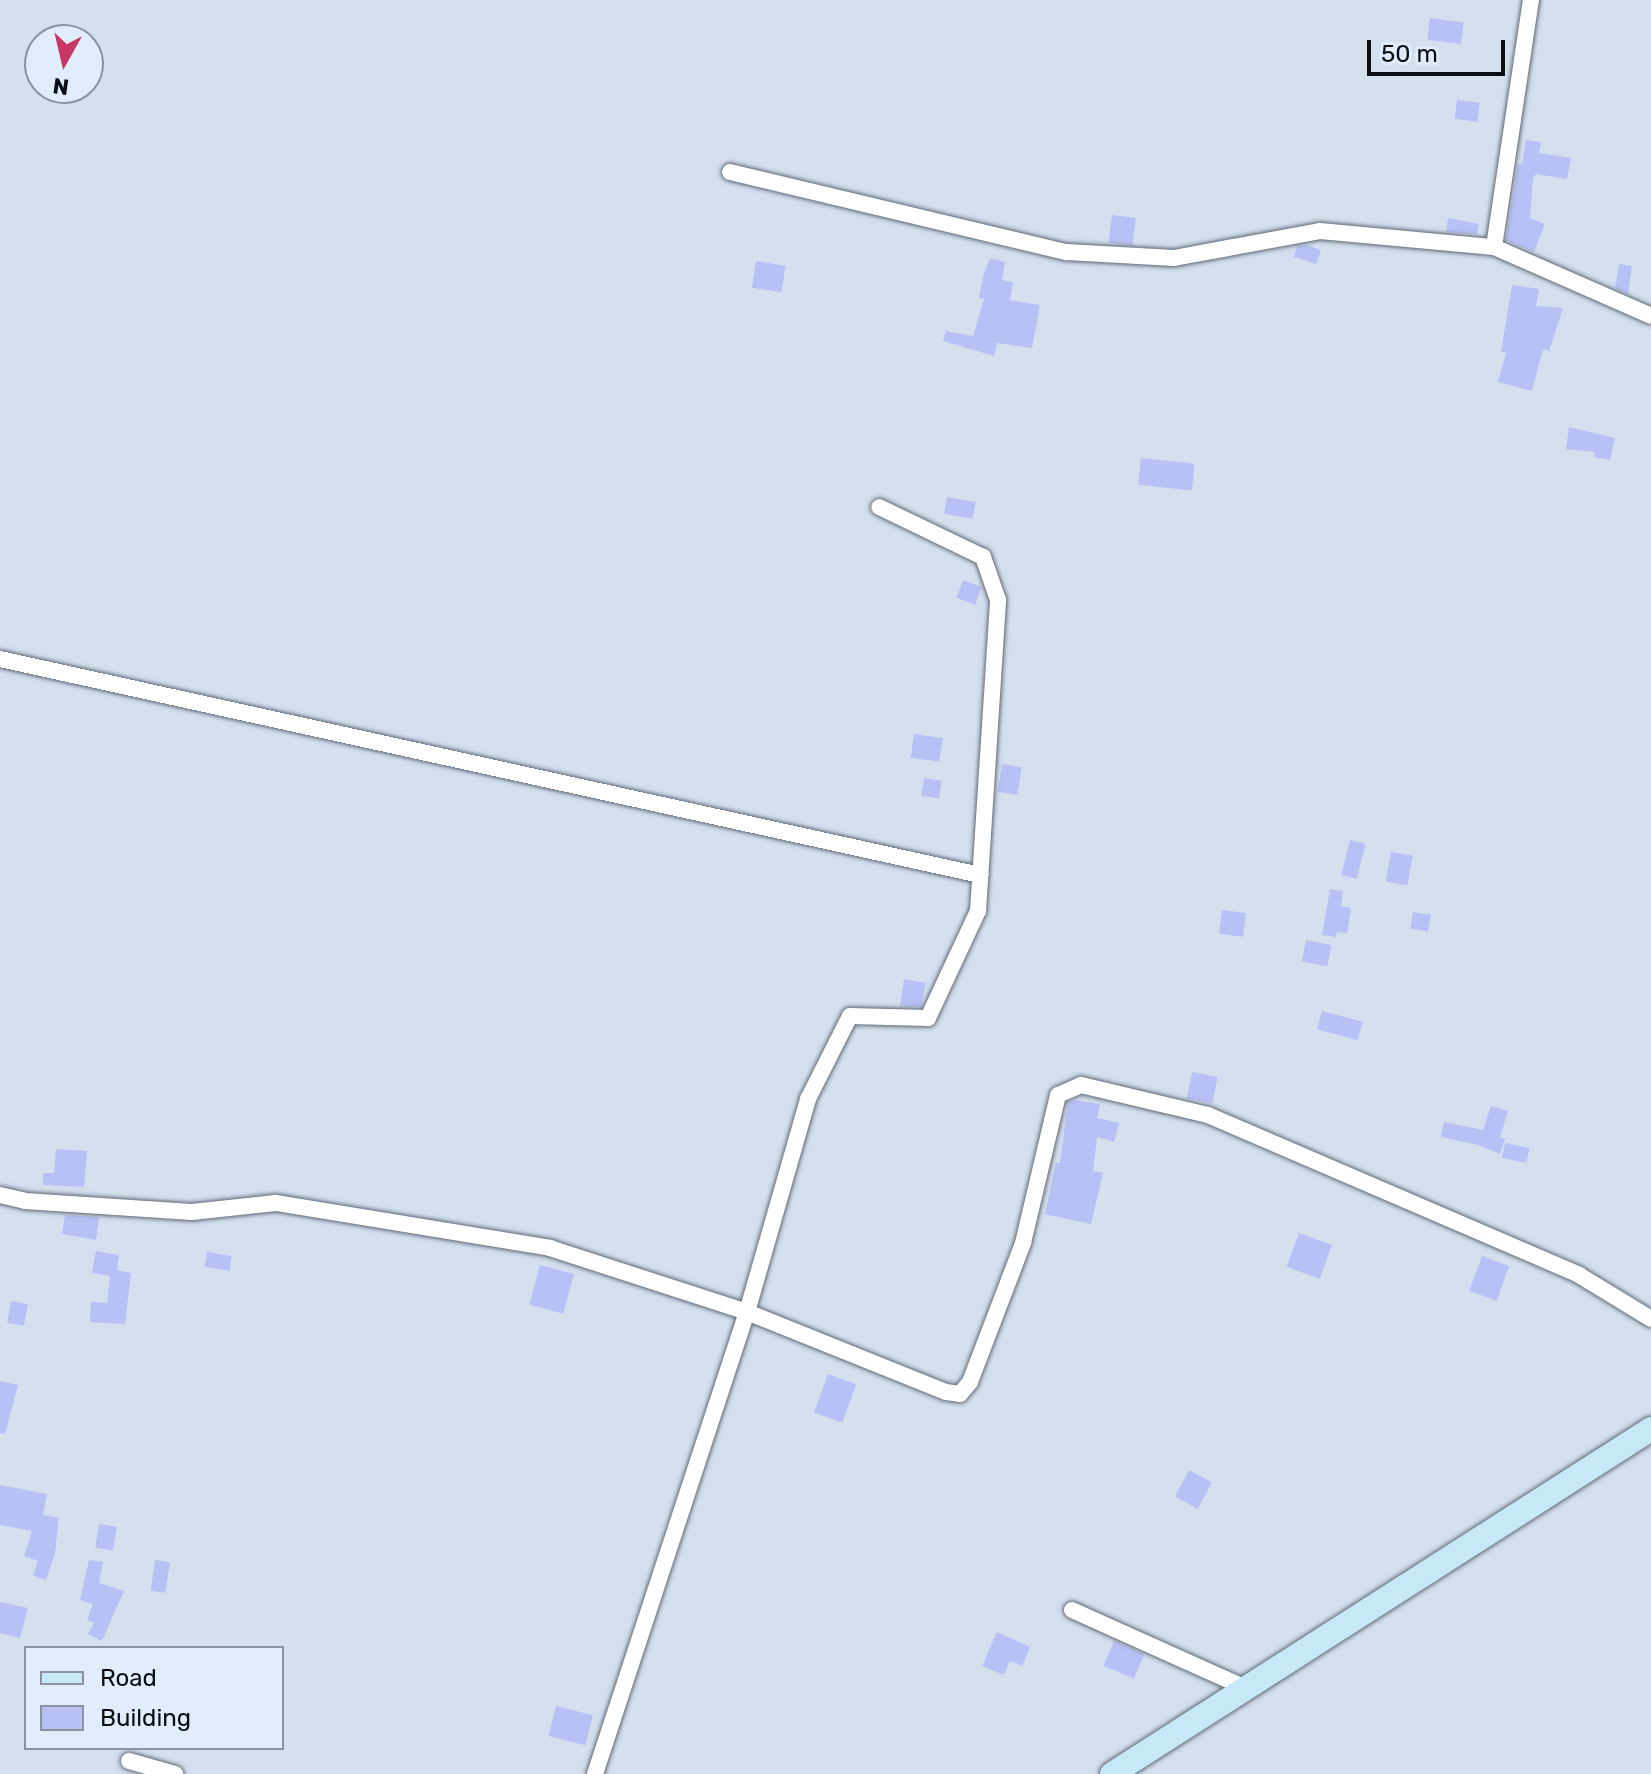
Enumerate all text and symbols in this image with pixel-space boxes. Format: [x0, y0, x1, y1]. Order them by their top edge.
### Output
north arrow [24, 24, 104, 104]
scale bar [1371, 24, 1509, 74]
text: 50 m [1381, 40, 1438, 68]
text: N [51, 72, 71, 101]
legend [24, 1646, 284, 1750]
text: Road [100, 1664, 157, 1692]
text: Building [100, 1704, 191, 1732]

